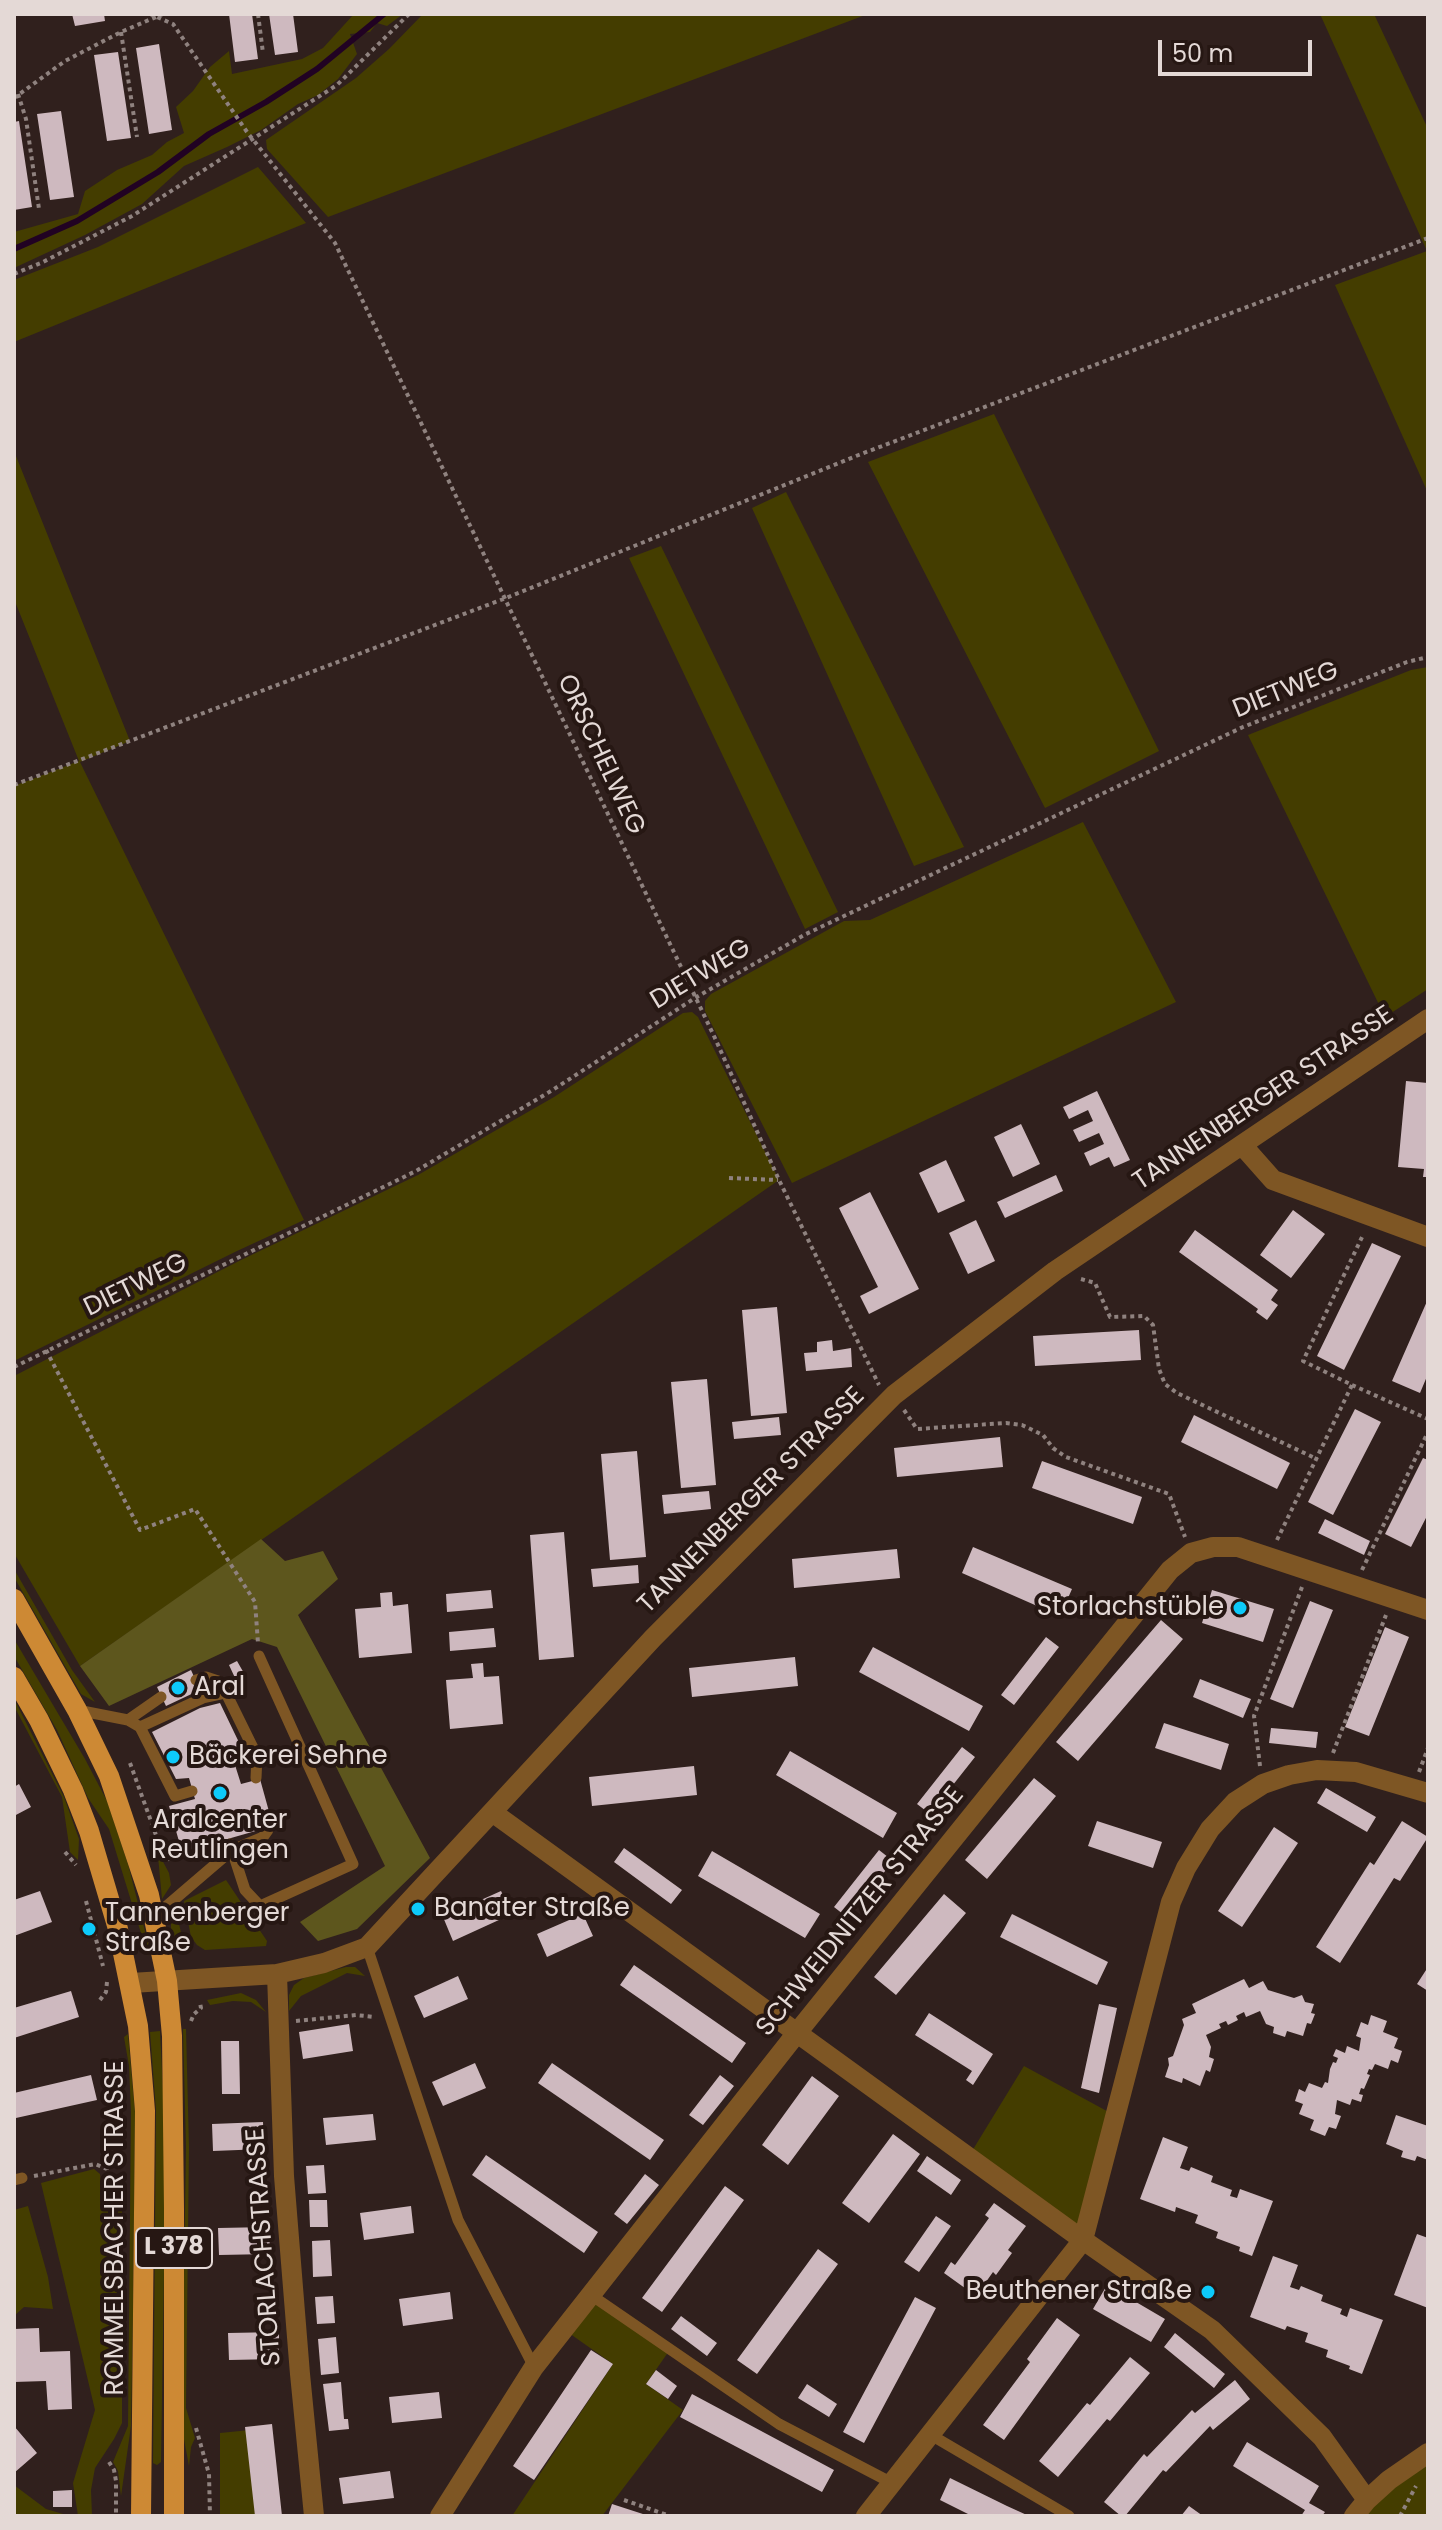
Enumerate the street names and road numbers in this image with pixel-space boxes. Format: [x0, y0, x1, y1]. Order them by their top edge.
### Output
street label: DIETWEG [1229, 656, 1343, 726]
street label: ORSCHELWEG [549, 670, 651, 840]
street label: DIETWEG [645, 933, 757, 1017]
street label: TANNENBERGER STRASSE [1128, 1000, 1400, 1198]
street label: DIETWEG [79, 1248, 193, 1324]
street label: TANNENBERGER STRASSE [632, 1381, 872, 1621]
street label: SCHWEIDNITZER STRASSE [751, 1781, 971, 2043]
street label: ROMMELSBACHER STRASSE [100, 2061, 132, 2395]
street label: STORLACHSTRASSE [241, 2127, 289, 2367]
road number: L 378 [136, 2228, 212, 2268]

